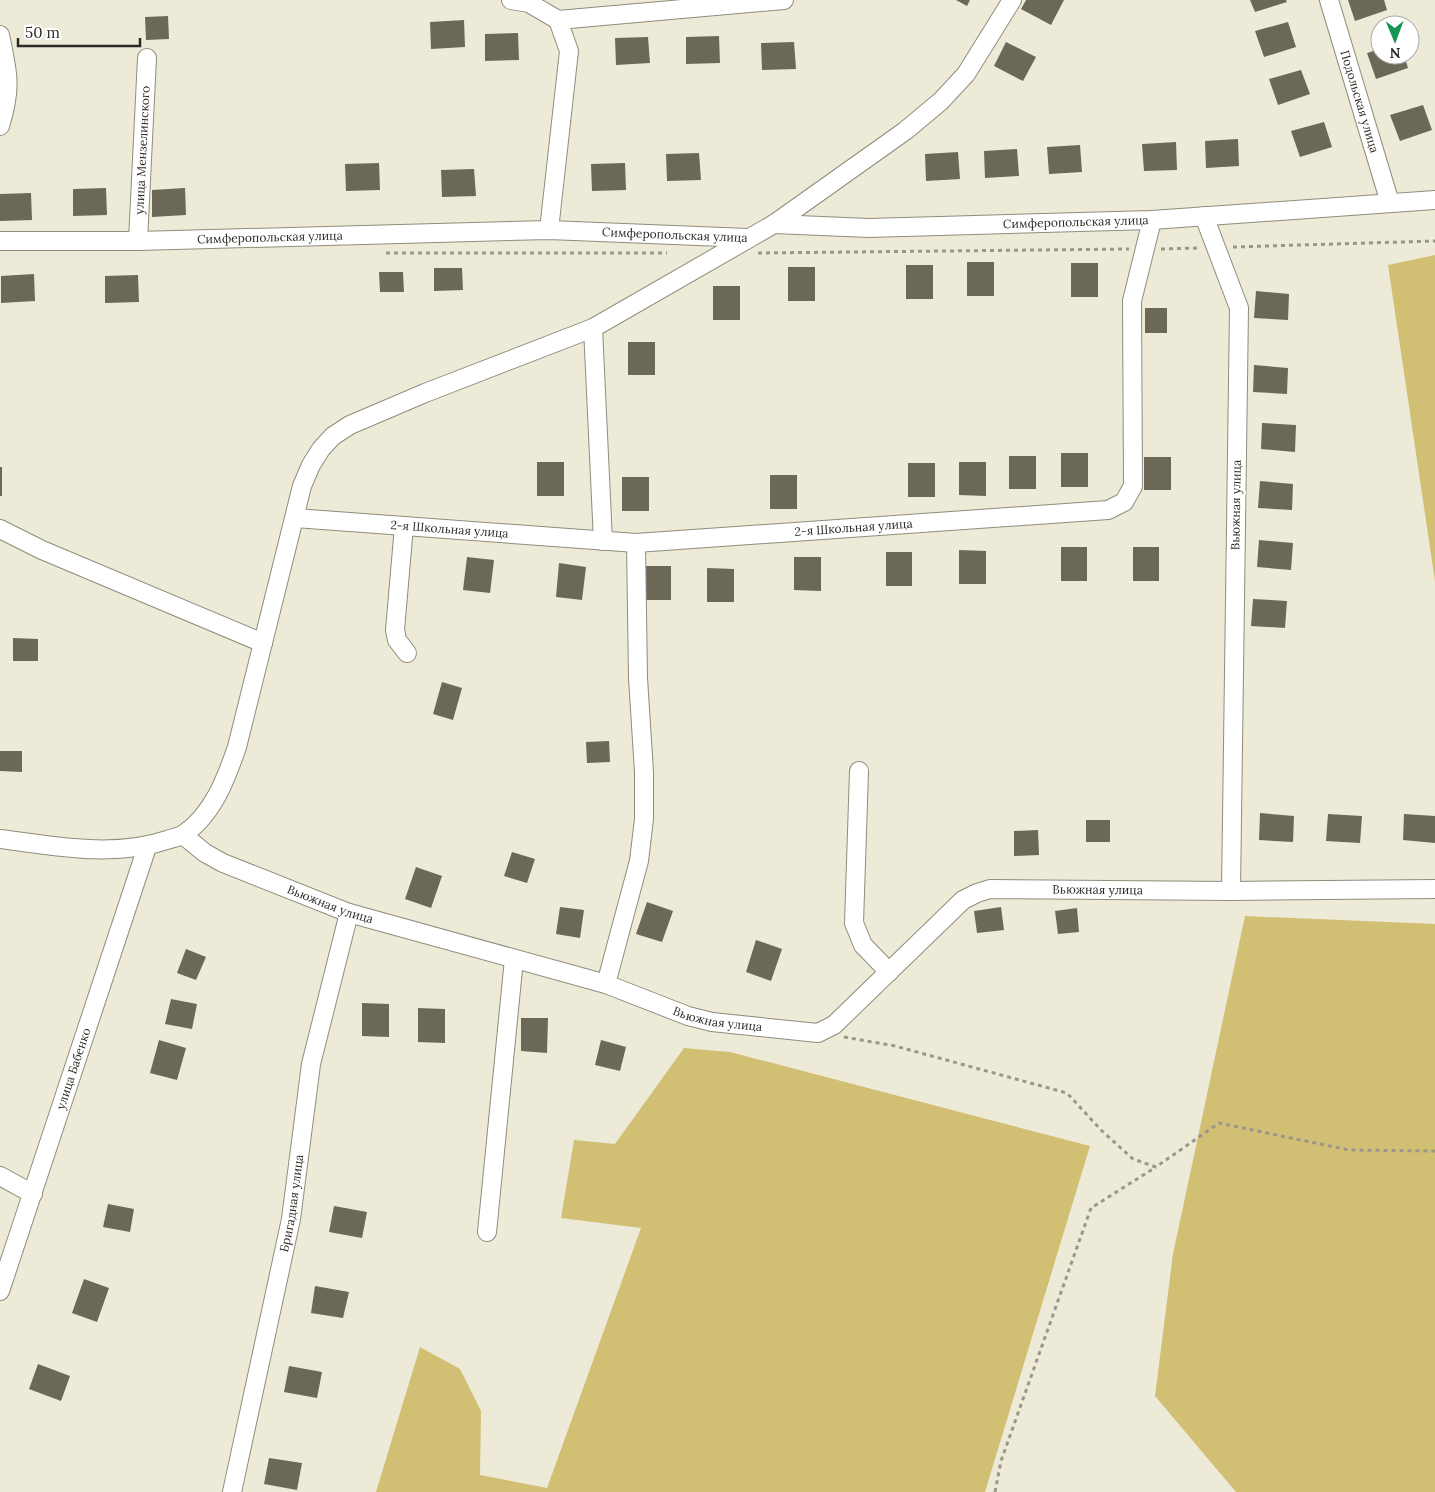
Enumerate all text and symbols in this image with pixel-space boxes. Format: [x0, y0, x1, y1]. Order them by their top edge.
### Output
scale bar [18, 15, 140, 47]
north arrow [1370, 15, 1420, 65]
text: 50 m [25, 23, 60, 42]
text: N [1389, 44, 1401, 62]
street label: Подольская улица [1337, 48, 1382, 155]
street label: улица Мензелинского [131, 85, 153, 215]
street label: Симферопольская улица [1003, 212, 1149, 231]
street label: Симферопольская улица [602, 224, 748, 245]
street label: Симферопольская улица [197, 228, 343, 246]
street label: Вьюжная улица [1227, 460, 1244, 550]
street label: 2-я Школьная улица [794, 516, 913, 539]
street label: 2-я Школьная улица [390, 517, 509, 541]
street label: Вьюжная улица [285, 881, 375, 926]
street label: Вьюжная улица [1052, 882, 1143, 897]
street label: Вьюжная улица [671, 1003, 763, 1034]
street label: улица Бабенко [53, 1026, 94, 1112]
street label: Бригадная улица [276, 1153, 306, 1253]

